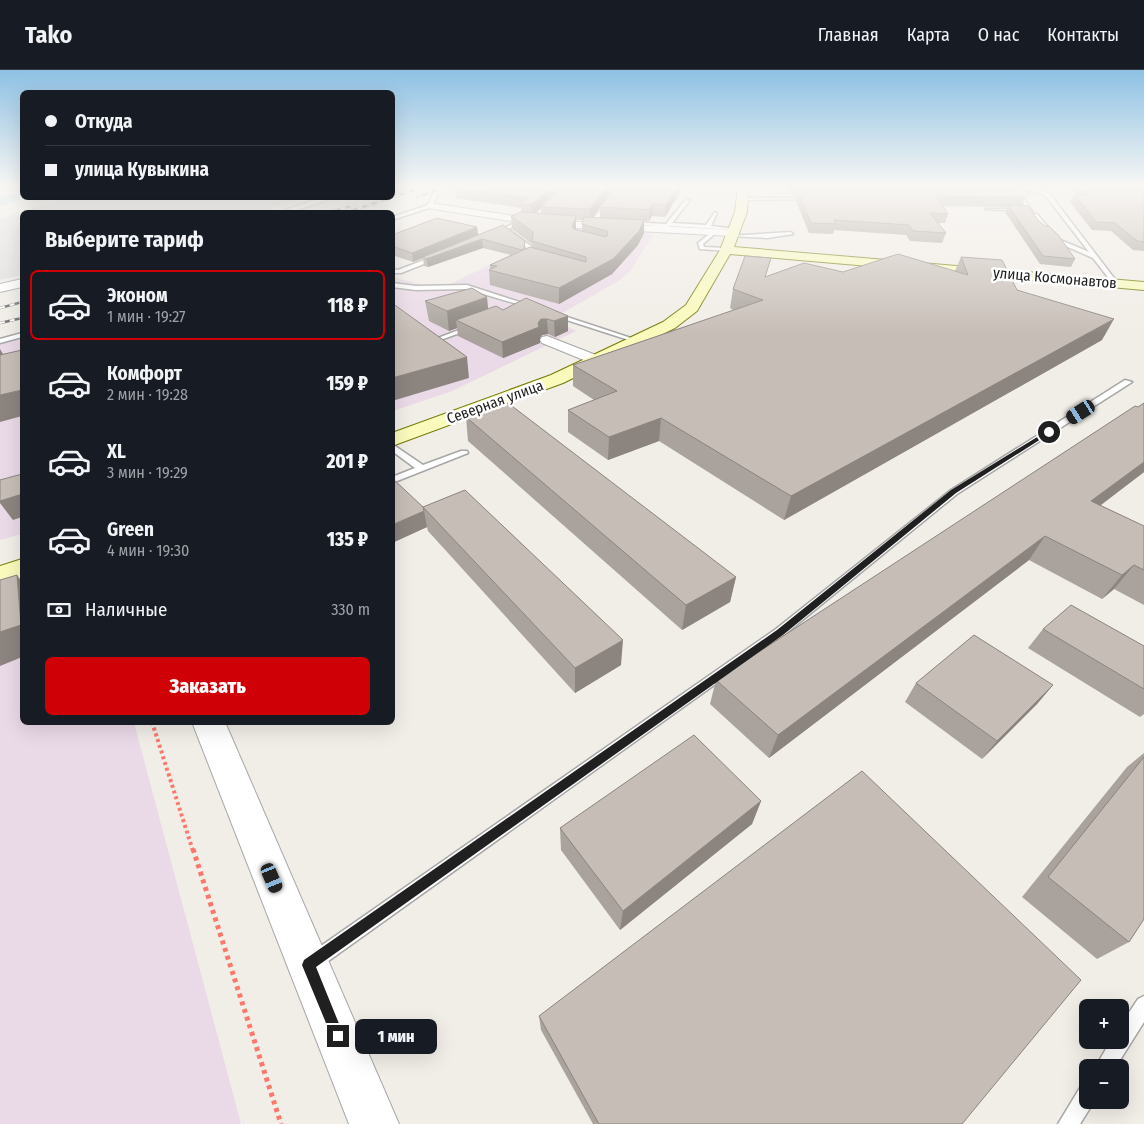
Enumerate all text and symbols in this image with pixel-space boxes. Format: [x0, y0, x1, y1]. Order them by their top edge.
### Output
text: Tako [25, 21, 72, 49]
text: Главная [818, 24, 879, 46]
text: Карта [907, 24, 950, 46]
text: О нас [978, 24, 1019, 46]
text: Контакты [1047, 24, 1119, 46]
text: Откуда [75, 110, 132, 133]
text: улица Кувыкина [75, 158, 209, 181]
text: Выберите тариф [45, 226, 204, 253]
street label: улица Космонавтов [992, 264, 1118, 292]
icon: car [47, 283, 92, 328]
text: Эконом [107, 284, 168, 307]
text: 118 ₽ [327, 294, 368, 317]
text: 1 мин · 19:27 [107, 307, 186, 326]
icon: car [47, 361, 92, 406]
text: Комфорт [107, 362, 182, 385]
text: 159 ₽ [326, 372, 368, 395]
street label: Северная улица [444, 376, 546, 428]
text: 2 мин · 19:28 [107, 385, 188, 404]
car [1064, 398, 1097, 426]
route start [1038, 421, 1060, 443]
icon: car [47, 439, 92, 484]
text: XL [107, 440, 126, 463]
text: 201 ₽ [326, 450, 368, 473]
text: 3 мин · 19:29 [107, 463, 188, 482]
icon: car [47, 517, 92, 562]
text: Green [107, 518, 154, 541]
text: 135 ₽ [327, 528, 368, 551]
text: 4 мин · 19:30 [107, 541, 189, 560]
icon: cash [45, 596, 73, 624]
text: Наличные [85, 598, 167, 621]
text: 330 m [331, 600, 370, 619]
button: Заказать [45, 657, 370, 715]
car [259, 861, 284, 895]
map controls [1079, 999, 1129, 1109]
button: + [1079, 999, 1129, 1049]
callout: 1 мин [356, 1018, 438, 1054]
route end [327, 1025, 349, 1047]
text: 1 мин [378, 1027, 414, 1046]
button: − [1079, 1059, 1129, 1109]

